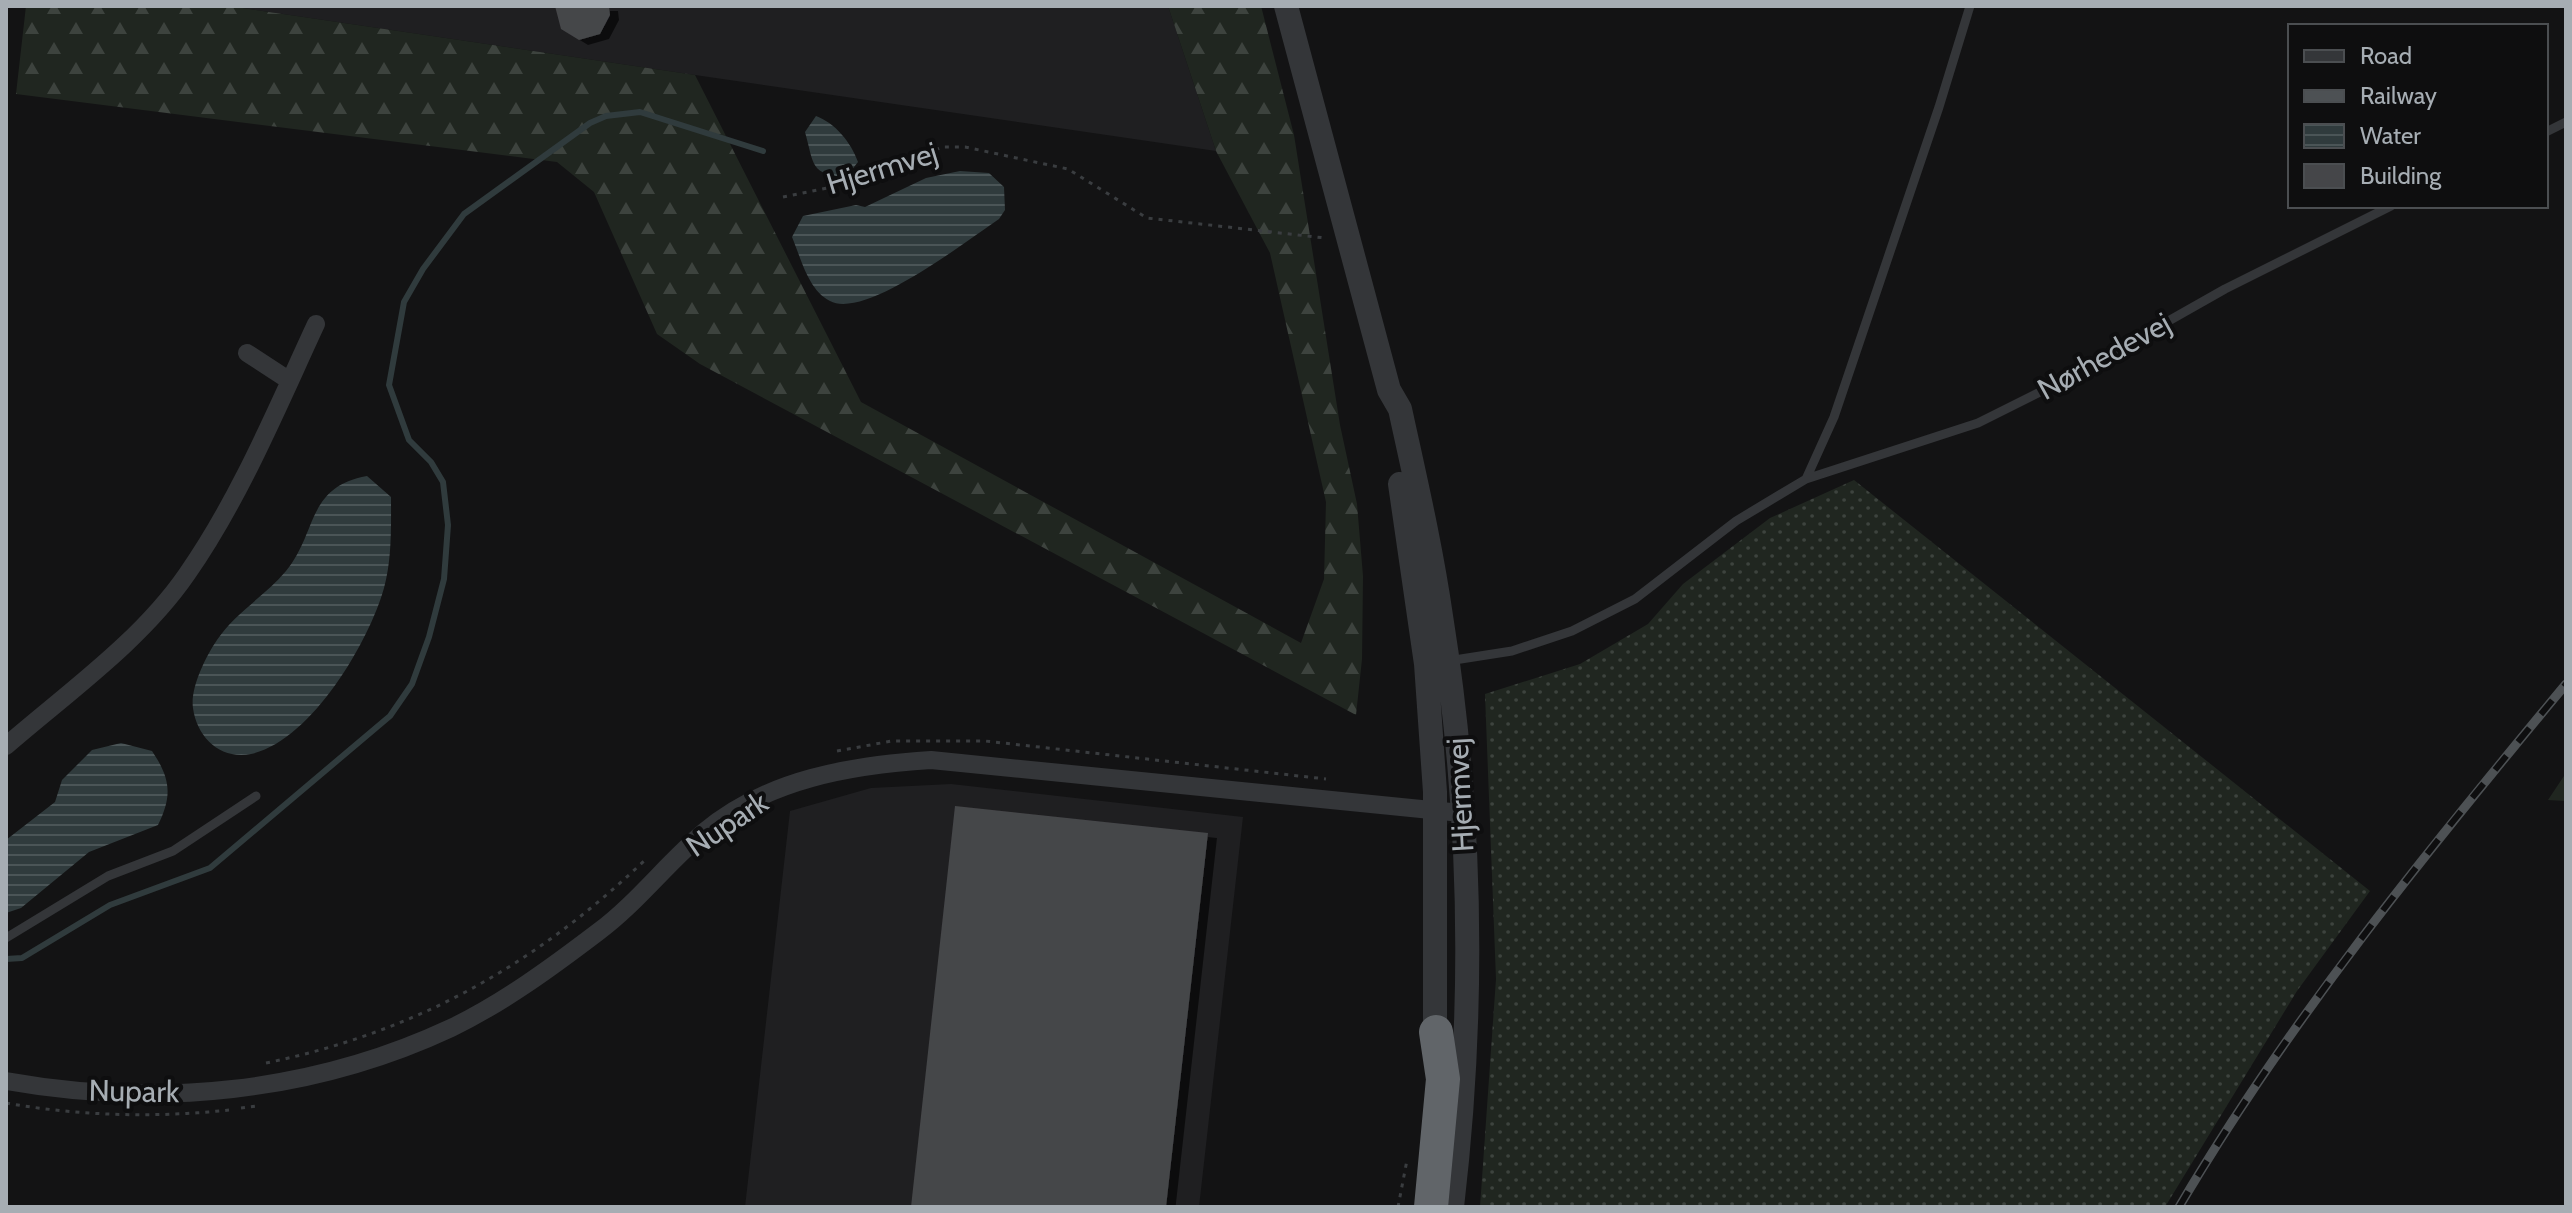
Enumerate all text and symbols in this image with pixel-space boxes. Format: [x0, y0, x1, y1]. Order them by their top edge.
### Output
legend [2288, 24, 2548, 208]
text: Road [2360, 41, 2412, 70]
text: Railway [2360, 81, 2437, 110]
text: Water [2360, 121, 2421, 150]
street label: Hjermvej [822, 134, 942, 202]
text: Building [2360, 161, 2442, 190]
street label: Nørhedevej [2031, 304, 2177, 408]
street label: Hjermvej [1439, 737, 1481, 853]
street label: Nupark [679, 783, 775, 865]
street label: Nupark [88, 1072, 180, 1110]

